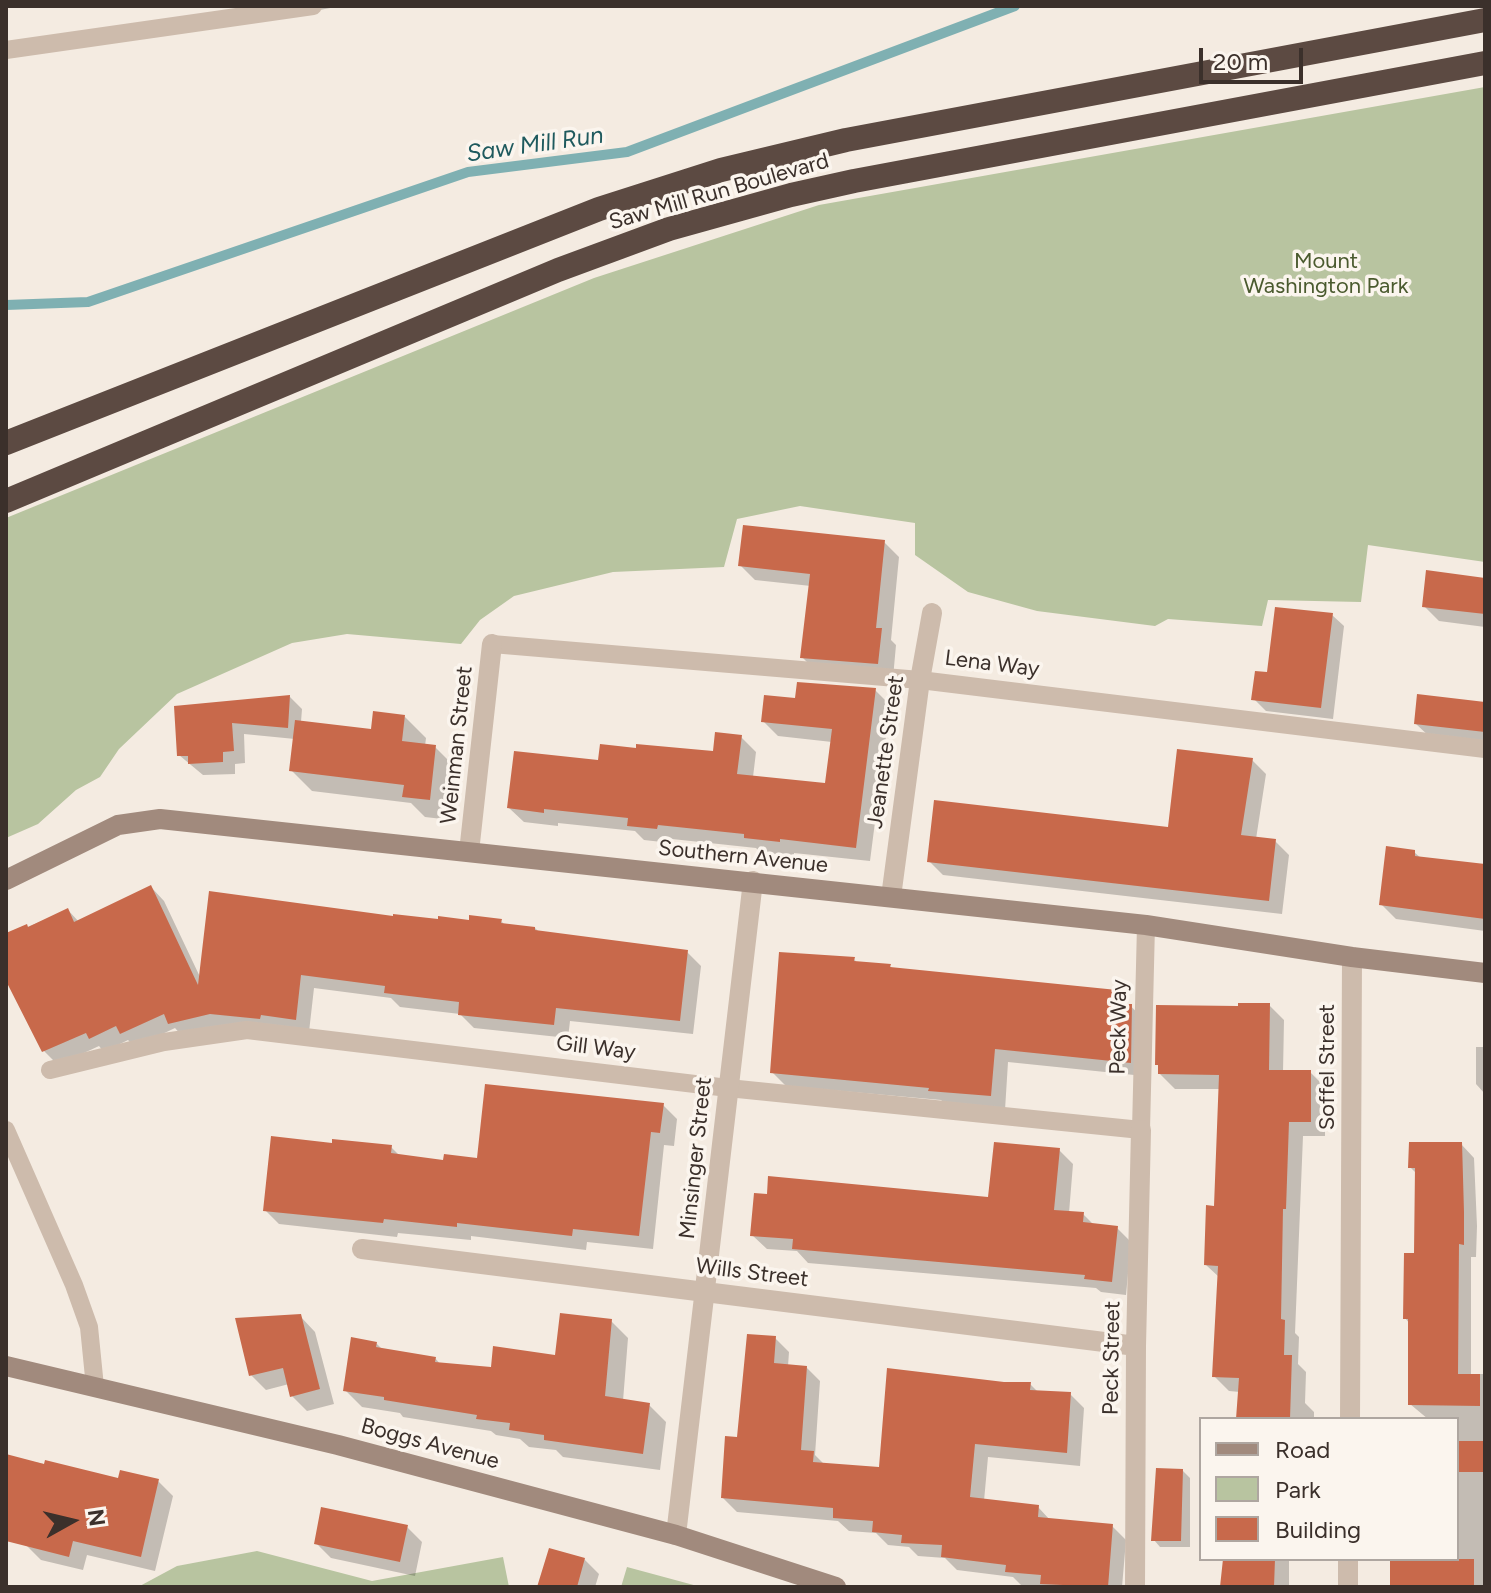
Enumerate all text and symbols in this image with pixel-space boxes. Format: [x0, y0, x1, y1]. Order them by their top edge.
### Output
scale bar [1203, 32, 1307, 82]
text: 20 m [1213, 47, 1268, 76]
water label: Saw Mill Run [465, 121, 605, 169]
street label: Saw Mill Run Boulevard [606, 148, 832, 236]
park label: Mount Washington Park [1244, 249, 1408, 300]
street label: Lena Way [943, 645, 1041, 683]
street label: Weinman Street [436, 665, 478, 825]
street label: Jeanette Street [862, 674, 910, 830]
street label: Southern Avenue [657, 835, 829, 879]
street label: Peck Way [1105, 979, 1133, 1075]
street label: Soffel Street [1315, 1004, 1341, 1130]
street label: Gill Way [555, 1030, 637, 1066]
street label: Minsinger Street [674, 1076, 718, 1240]
street label: Wills Street [694, 1253, 810, 1293]
street label: Peck Street [1098, 1301, 1126, 1415]
street label: Boggs Avenue [358, 1413, 502, 1475]
legend [1199, 1417, 1459, 1561]
text: Road [1275, 1435, 1330, 1464]
text: Park [1275, 1475, 1321, 1504]
north arrow [32, 1481, 112, 1561]
text: N [82, 1507, 111, 1528]
text: Building [1275, 1515, 1361, 1544]

